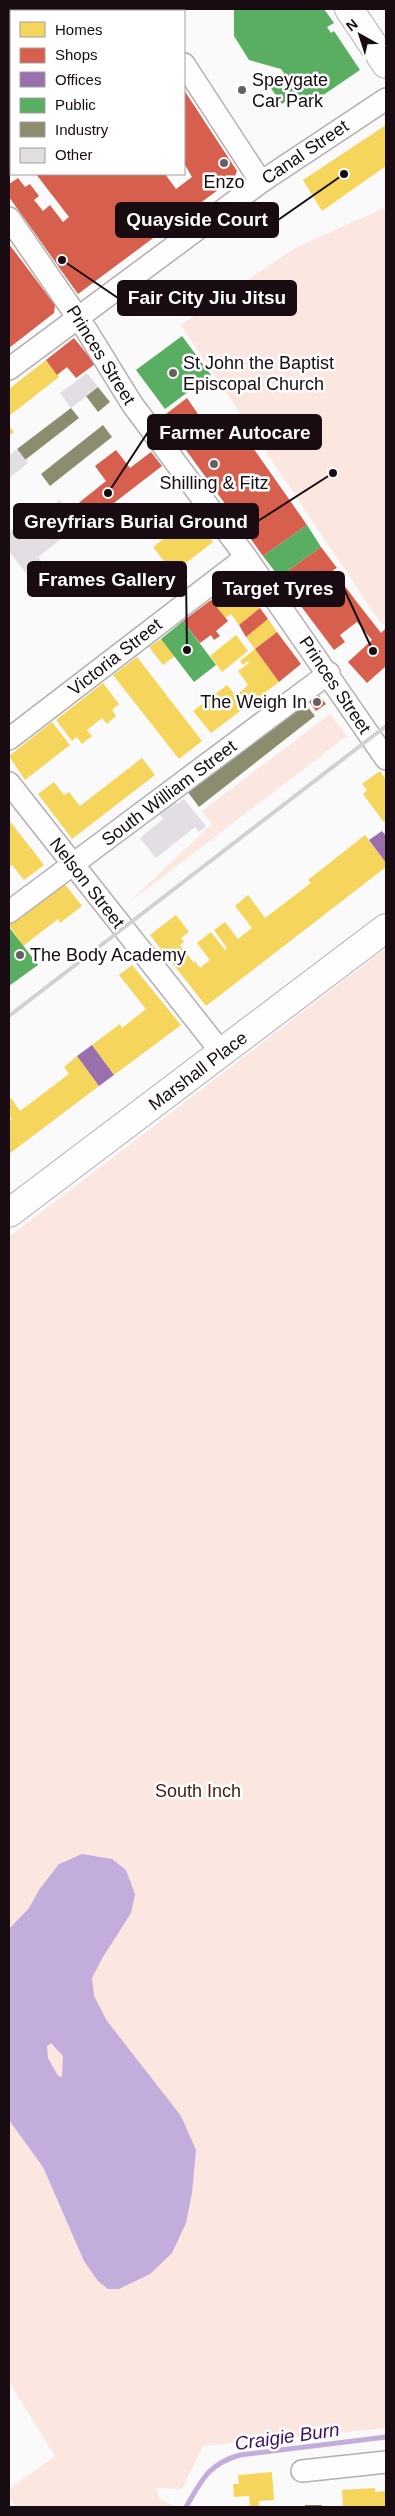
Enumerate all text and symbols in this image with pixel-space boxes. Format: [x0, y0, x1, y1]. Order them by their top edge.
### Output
legend [10, 10, 185, 175]
north arrow [335, 10, 385, 60]
text: N [343, 15, 361, 34]
text: Homes [55, 21, 103, 38]
text: Shops [55, 46, 98, 63]
place label: Speygate Car Park [252, 70, 328, 111]
text: Offices [55, 71, 101, 88]
marker: Speygate Car Park [236, 84, 248, 96]
text: Public [55, 96, 96, 113]
street label: Canal Street [258, 116, 352, 188]
text: Industry [55, 121, 109, 138]
text: Other [55, 146, 93, 163]
marker: Enzo [218, 157, 230, 169]
place label: Enzo [203, 172, 245, 192]
callout: Quayside Court [116, 203, 278, 237]
text: Quayside Court [126, 209, 268, 230]
callout: Fair City Jiu Jitsu [118, 281, 296, 315]
text: Fair City Jiu Jitsu [128, 287, 286, 308]
street label: Princes Street [63, 302, 139, 408]
place label: St John the Baptist Episcopal Church [183, 353, 334, 394]
marker: St John the Baptist Episcopal Church [167, 367, 179, 379]
callout: Farmer Autocare [148, 415, 321, 449]
text: Farmer Autocare [159, 422, 311, 443]
marker: Shilling & Fitz [208, 458, 220, 470]
place label: Shilling & Fitz [159, 473, 269, 493]
callout: Greyfriars Burial Ground [14, 504, 258, 538]
text: Greyfriars Burial Ground [24, 511, 248, 532]
callout: Frames Gallery [28, 562, 186, 596]
text: Frames Gallery [38, 569, 176, 590]
callout: Target Tyres [213, 572, 344, 606]
text: Target Tyres [222, 578, 334, 599]
street label: Victoria Street [64, 614, 166, 700]
street label: Princes Street [295, 633, 375, 737]
place label: The Weigh In [200, 692, 307, 712]
marker: The Weigh In [311, 696, 323, 708]
street label: South William Street [98, 736, 240, 850]
street label: Nelson Street [46, 834, 128, 932]
place label: The Body Academy [30, 945, 186, 965]
marker: The Body Academy [14, 949, 26, 961]
street label: Marshall Place [145, 1027, 251, 1115]
park label: South Inch [155, 1781, 241, 1801]
water label: Craigie Burn [233, 2419, 341, 2454]

